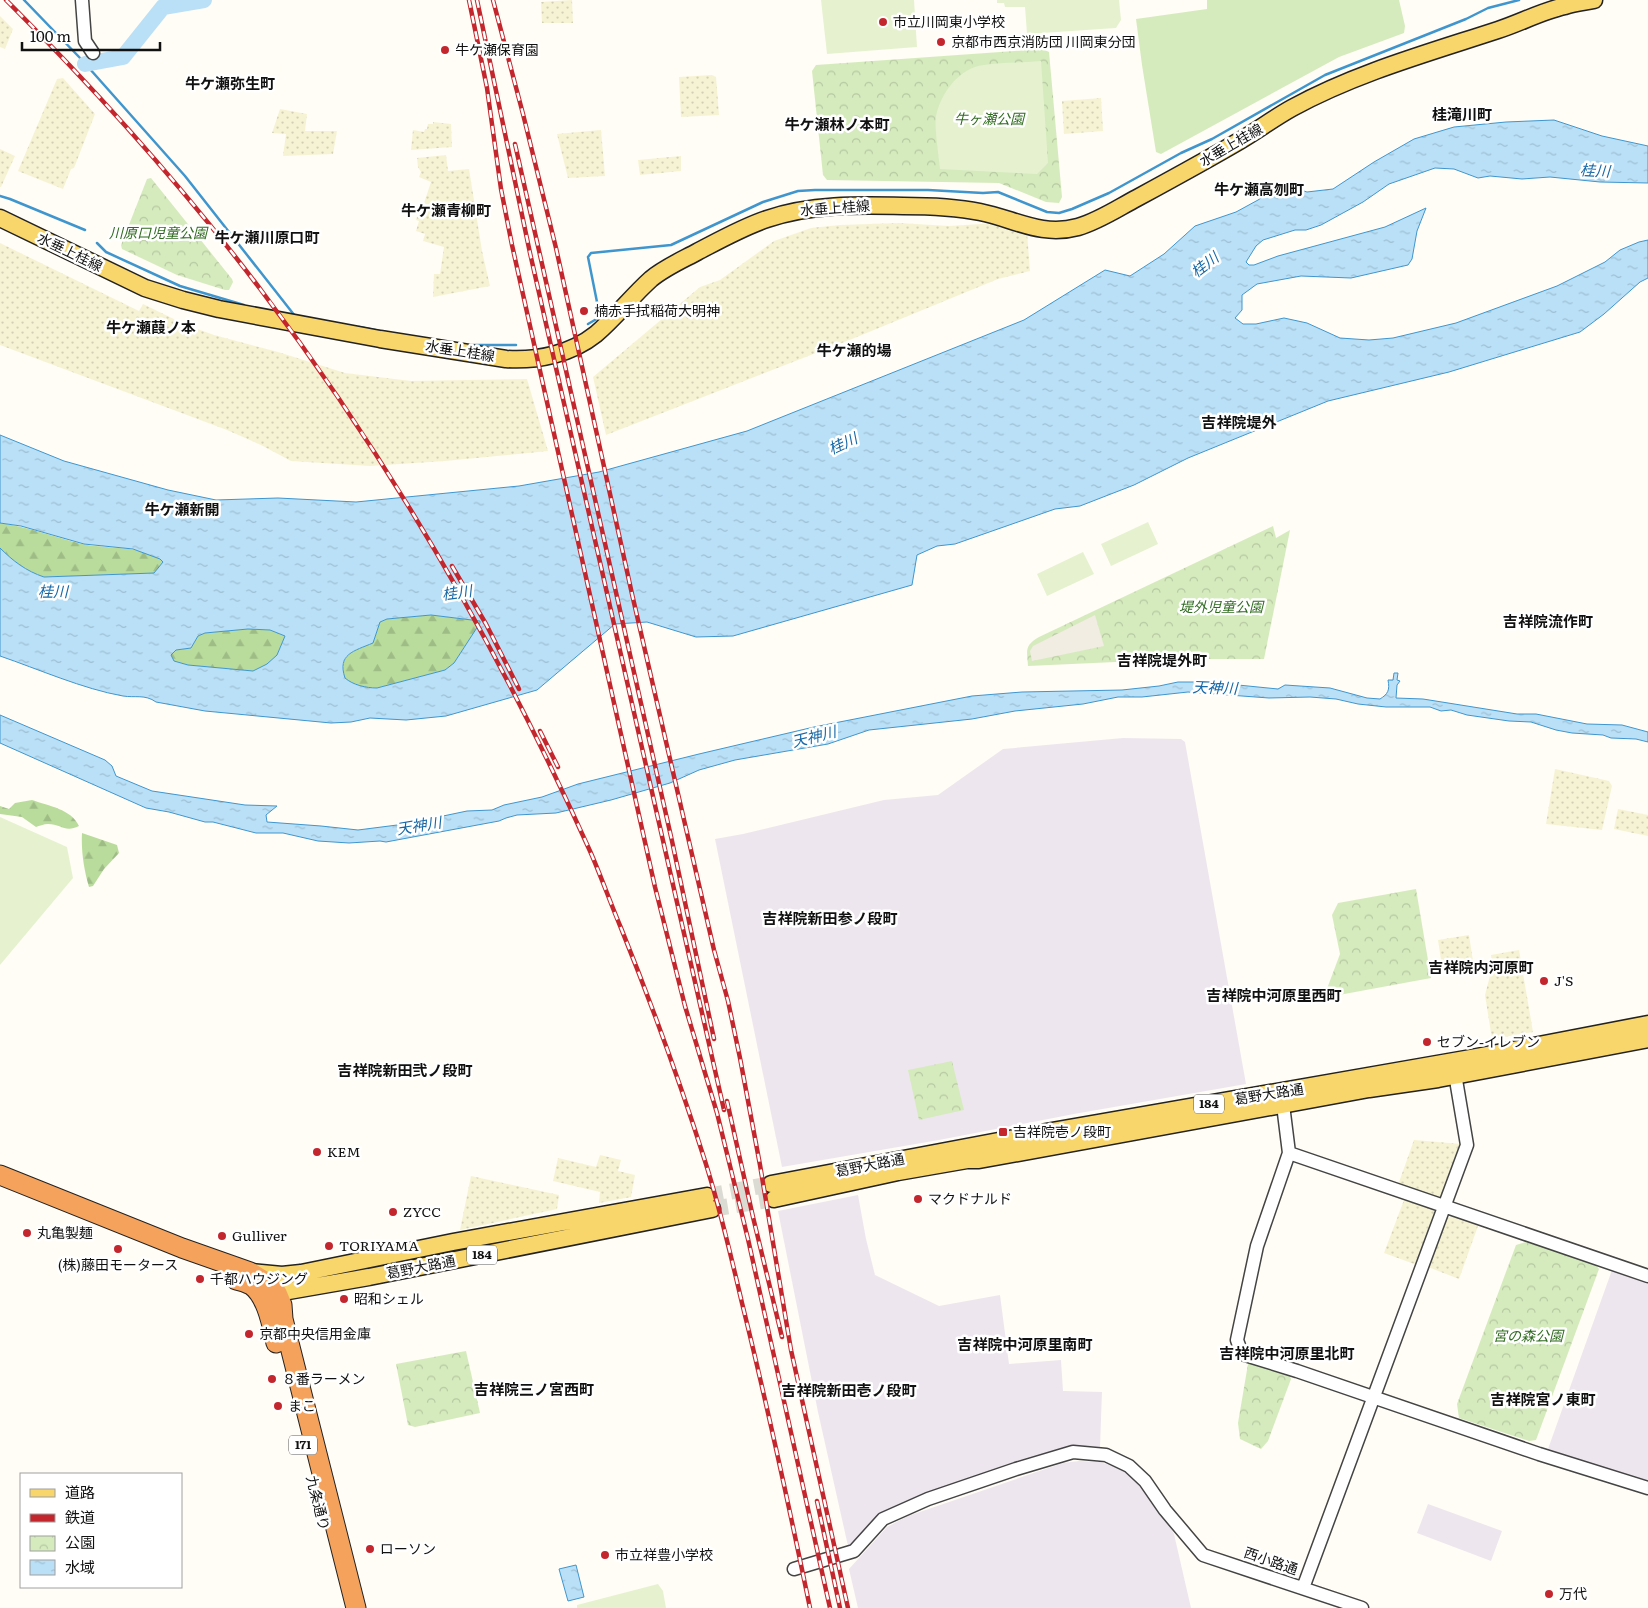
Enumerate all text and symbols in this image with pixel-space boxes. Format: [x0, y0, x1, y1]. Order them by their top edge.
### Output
place label: 市立川岡東小学校 [893, 11, 1005, 31]
marker: 市立川岡東小学校 [877, 16, 889, 28]
scale bar [22, 20, 160, 52]
text: 100 m [30, 24, 71, 47]
place label: 京都市西京消防団 川岡東分団 [951, 31, 1136, 51]
marker: 京都市西京消防団 川岡東分団 [935, 36, 947, 48]
place label: 牛ケ瀬保育園 [455, 39, 539, 59]
marker: 牛ケ瀬保育園 [439, 44, 451, 56]
district label: 牛ケ瀬弥生町 [185, 71, 275, 94]
district label: 桂滝川町 [1432, 102, 1492, 125]
park label: 牛ヶ瀬公園 [954, 108, 1026, 128]
district label: 牛ケ瀬林ノ本町 [784, 112, 890, 135]
street label: 水垂上桂線 [1195, 118, 1266, 170]
water label: 桂川 [1579, 157, 1613, 182]
district label: 牛ケ瀬高刎町 [1214, 177, 1304, 200]
street label: 水垂上桂線 [799, 195, 871, 219]
district label: 牛ケ瀬青柳町 [401, 198, 491, 221]
park label: 川原口児童公園 [109, 222, 209, 242]
district label: 牛ケ瀬川原口町 [214, 225, 320, 248]
street label: 水垂上桂線 [35, 227, 106, 275]
water label: 桂川 [1185, 244, 1225, 282]
place label: 楠赤手拭稲荷大明神 [594, 300, 720, 320]
marker: 楠赤手拭稲荷大明神 [578, 305, 590, 317]
district label: 牛ケ瀬葭ノ本 [106, 315, 196, 338]
street label: 水垂上桂線 [424, 335, 496, 365]
district label: 牛ケ瀬的場 [816, 338, 892, 361]
district label: 吉祥院堤外 [1201, 410, 1277, 433]
water label: 桂川 [824, 425, 863, 459]
district label: 牛ケ瀬新開 [144, 497, 220, 520]
water label: 桂川 [440, 578, 475, 605]
water label: 桂川 [38, 579, 70, 602]
park label: 堤外児童公園 [1179, 596, 1265, 616]
district label: 吉祥院流作町 [1503, 609, 1593, 632]
district label: 吉祥院堤外町 [1117, 648, 1207, 671]
water label: 天神川 [1192, 674, 1240, 699]
water label: 天神川 [789, 718, 840, 752]
water label: 天神川 [395, 809, 445, 839]
district label: 吉祥院新田参ノ段町 [762, 906, 898, 929]
district label: 吉祥院内河原町 [1428, 955, 1534, 978]
place label: J'S [1554, 970, 1573, 990]
marker: J'S [1538, 975, 1550, 987]
district label: 吉祥院中河原里西町 [1206, 983, 1342, 1006]
place label: セブン-イレブン [1437, 1031, 1540, 1051]
marker: セブン-イレブン [1421, 1036, 1433, 1048]
district label: 吉祥院新田弐ノ段町 [337, 1058, 473, 1081]
street label: 葛野大路通 [1233, 1078, 1305, 1108]
road number: 184 [1194, 1094, 1224, 1114]
place label: 吉祥院壱ノ段町 [1013, 1121, 1111, 1141]
marker: 吉祥院壱ノ段町 [997, 1126, 1009, 1138]
place label: KEM [327, 1141, 361, 1161]
marker: KEM [311, 1146, 323, 1158]
street label: 葛野大路通 [834, 1148, 906, 1181]
place label: マクドナルド [928, 1188, 1012, 1208]
marker: マクドナルド [912, 1193, 924, 1205]
place label: ZYCC [403, 1201, 441, 1221]
marker: ZYCC [387, 1206, 399, 1218]
place label: 丸亀製麺 [37, 1222, 93, 1242]
place label: Gulliver [232, 1225, 287, 1245]
marker: 丸亀製麺 [21, 1227, 33, 1239]
marker: Gulliver [216, 1230, 228, 1242]
place label: TORIYAMA [339, 1235, 420, 1255]
marker: TORIYAMA [323, 1240, 335, 1252]
marker: (株)藤田モータース [112, 1243, 124, 1255]
road number: 184 [467, 1246, 497, 1264]
street label: 葛野大路通 [385, 1250, 457, 1283]
place label: (株)藤田モータース [58, 1254, 178, 1274]
place label: 千都ハウジング [210, 1268, 308, 1288]
marker: 千都ハウジング [194, 1273, 206, 1285]
place label: 昭和シェル [354, 1288, 424, 1308]
marker: 昭和シェル [338, 1293, 350, 1305]
place label: 京都中央信用金庫 [259, 1323, 371, 1343]
park label: 宮の森公園 [1493, 1325, 1565, 1345]
marker: 京都中央信用金庫 [243, 1328, 255, 1340]
district label: 吉祥院中河原里南町 [957, 1332, 1093, 1355]
district label: 吉祥院中河原里北町 [1219, 1341, 1355, 1364]
place label: ８番ラーメン [282, 1368, 365, 1388]
marker: ８番ラーメン [266, 1373, 278, 1385]
district label: 吉祥院三ノ宮西町 [474, 1377, 594, 1400]
district label: 吉祥院新田壱ノ段町 [781, 1378, 917, 1401]
district label: 吉祥院宮ノ東町 [1490, 1387, 1596, 1410]
place label: まこ [288, 1395, 316, 1415]
marker: まこ [272, 1400, 284, 1412]
road number: 171 [289, 1436, 317, 1454]
legend [20, 1473, 182, 1588]
street label: 九条通り [302, 1473, 335, 1532]
text: 道路 [65, 1480, 95, 1503]
text: 鉄道 [65, 1505, 95, 1528]
text: 公園 [65, 1530, 95, 1553]
place label: ローソン [380, 1538, 436, 1558]
street label: 西小路通 [1242, 1541, 1301, 1579]
marker: ローソン [364, 1543, 376, 1555]
place label: 市立祥豊小学校 [615, 1544, 713, 1564]
marker: 市立祥豊小学校 [599, 1549, 611, 1561]
text: 水域 [65, 1555, 95, 1578]
place label: 万代 [1559, 1583, 1587, 1603]
marker: 万代 [1543, 1588, 1555, 1600]

